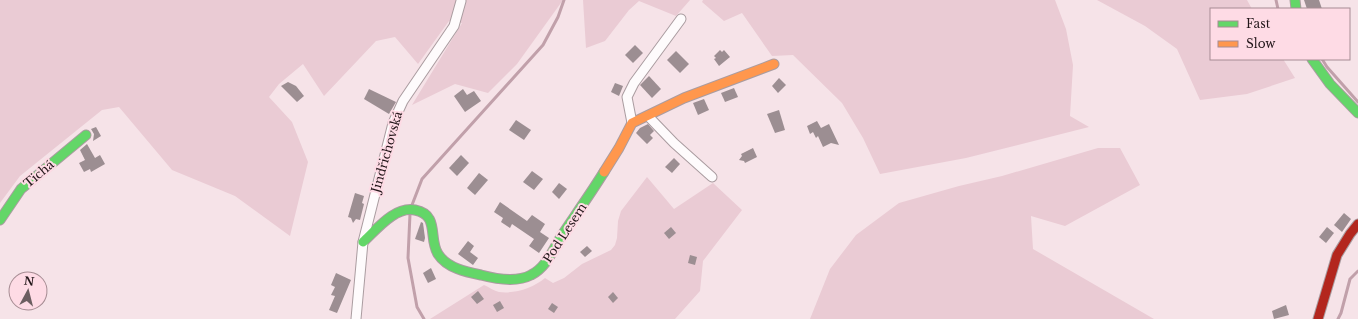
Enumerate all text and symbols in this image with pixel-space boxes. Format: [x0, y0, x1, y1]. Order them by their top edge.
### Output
legend [1210, 8, 1350, 60]
text: Fast [1246, 16, 1271, 31]
text: Slow [1246, 36, 1276, 51]
street label: Jindřichovská [367, 109, 405, 196]
street label: Tichá [21, 156, 57, 191]
street label: Pod Lesem [540, 200, 589, 265]
north arrow [8, 271, 48, 311]
text: N [23, 273, 36, 289]

